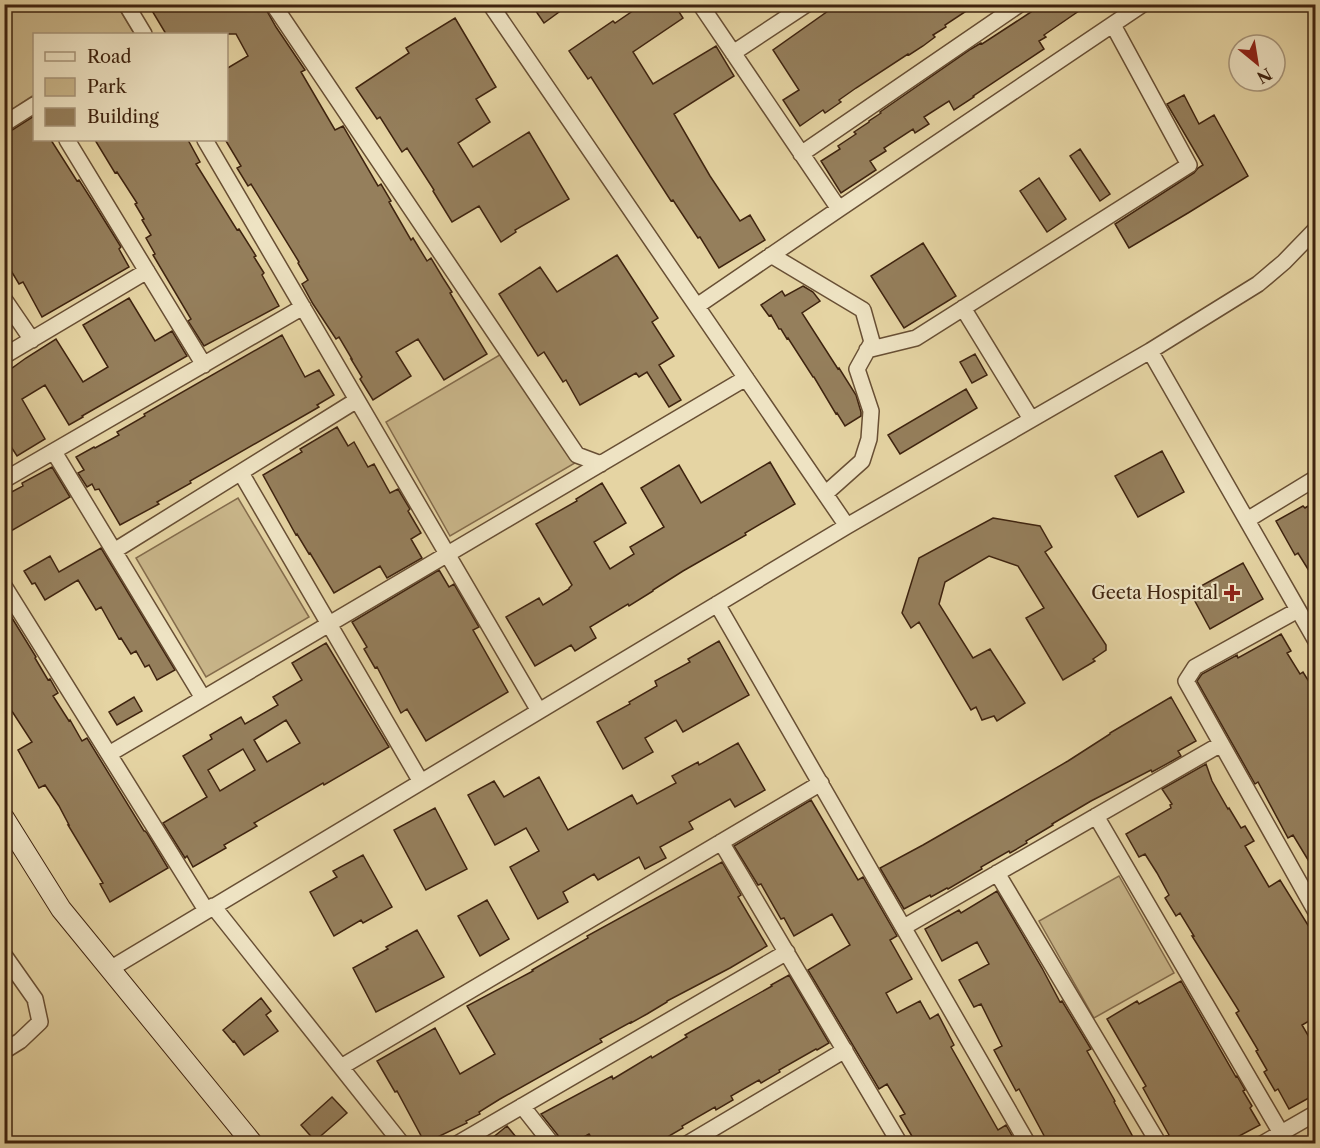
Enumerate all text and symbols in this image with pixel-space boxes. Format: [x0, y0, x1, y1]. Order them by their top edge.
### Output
legend [33, 33, 228, 141]
north arrow [1227, 33, 1287, 93]
text: Road [87, 46, 132, 68]
text: N [1253, 64, 1276, 88]
text: Park [87, 76, 128, 98]
text: Building [87, 106, 159, 128]
place label: Geeta Hospital [1091, 582, 1218, 604]
marker: Geeta Hospital [1223, 584, 1241, 602]

